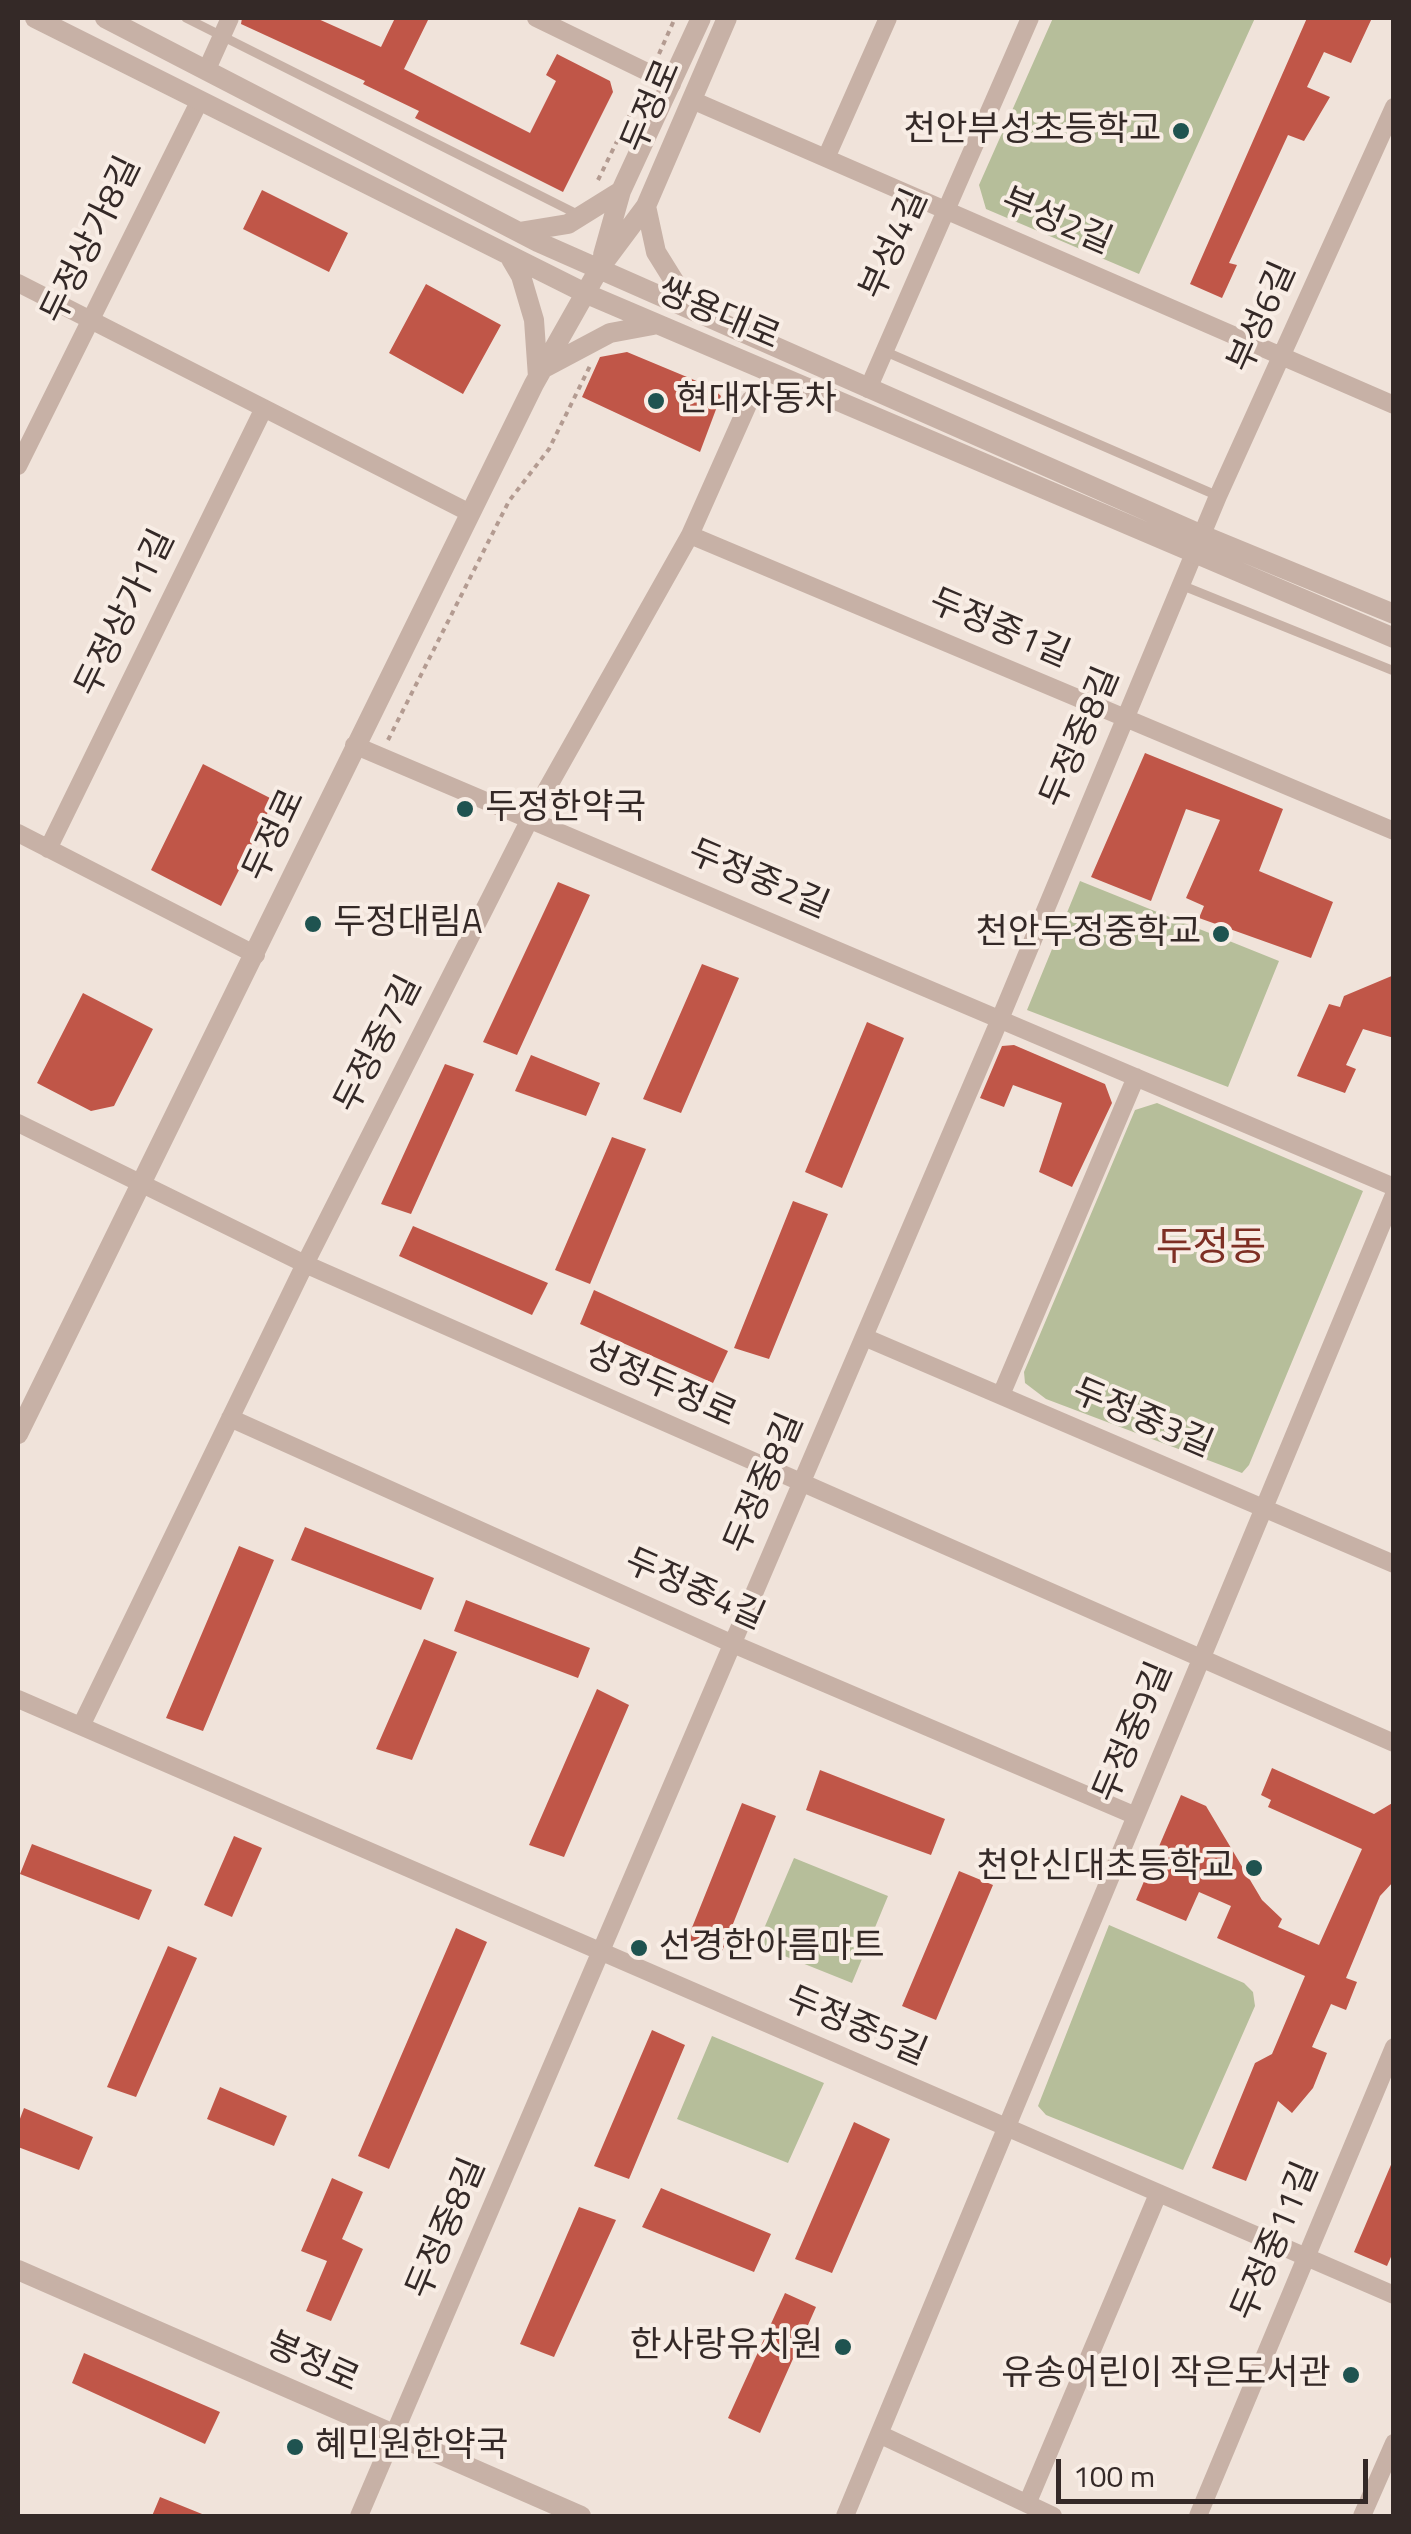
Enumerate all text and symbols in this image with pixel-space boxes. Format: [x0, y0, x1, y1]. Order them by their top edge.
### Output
street label: 두정로 [615, 54, 691, 160]
place label: 천안부성초등학교 [903, 110, 1161, 152]
marker: 천안부성초등학교 [1170, 120, 1192, 142]
street label: 두정상가8길 [35, 151, 151, 331]
street label: 부성2길 [994, 181, 1118, 265]
street label: 부성4길 [853, 183, 939, 307]
street label: 부성6길 [1221, 256, 1307, 380]
street label: 쌍용대로 [651, 272, 785, 360]
place label: 현대자동차 [676, 380, 837, 422]
marker: 현대자동차 [645, 390, 667, 412]
street label: 두정상가1길 [69, 524, 185, 704]
street label: 두정중1길 [922, 582, 1076, 678]
street label: 두정중8길 [1034, 661, 1130, 815]
street label: 두정로 [237, 783, 315, 889]
place label: 두정한약국 [485, 788, 646, 830]
marker: 두정한약국 [454, 798, 476, 820]
street label: 두정중2길 [681, 833, 835, 929]
place label: 두정대림A [333, 903, 483, 945]
marker: 두정대림A [302, 913, 324, 935]
place label: 천안두정중학교 [976, 913, 1201, 955]
marker: 천안두정중학교 [1210, 923, 1232, 945]
street label: 두정중7길 [328, 969, 432, 1121]
district label: 두정동 [1156, 1226, 1266, 1274]
street label: 성정두정로 [578, 1334, 742, 1438]
street label: 두정중3길 [1065, 1372, 1219, 1468]
street label: 두정중8길 [718, 1407, 814, 1561]
street label: 두정중4길 [618, 1542, 770, 1640]
street label: 두정중9길 [1087, 1656, 1183, 1810]
place label: 천안신대초등학교 [976, 1847, 1234, 1889]
marker: 천안신대초등학교 [1243, 1857, 1265, 1879]
place label: 선경한아름마트 [659, 1927, 884, 1969]
marker: 선경한아름마트 [628, 1937, 650, 1959]
street label: 두정중5길 [779, 1980, 933, 2076]
street label: 두정중8길 [400, 2152, 496, 2306]
street label: 두정중11길 [1225, 2156, 1329, 2328]
street label: 봉정로 [259, 2325, 365, 2403]
place label: 한사랑유치원 [630, 2326, 823, 2368]
marker: 한사랑유치원 [832, 2336, 854, 2358]
place label: 유송어린이 작은도서관 [1001, 2354, 1331, 2396]
marker: 유송어린이 작은도서관 [1340, 2364, 1362, 2386]
place label: 혜민원한약국 [315, 2426, 508, 2468]
marker: 혜민원한약국 [284, 2436, 306, 2458]
scale bar [1061, 2439, 1374, 2501]
text: 100 m [1073, 2453, 1155, 2499]

